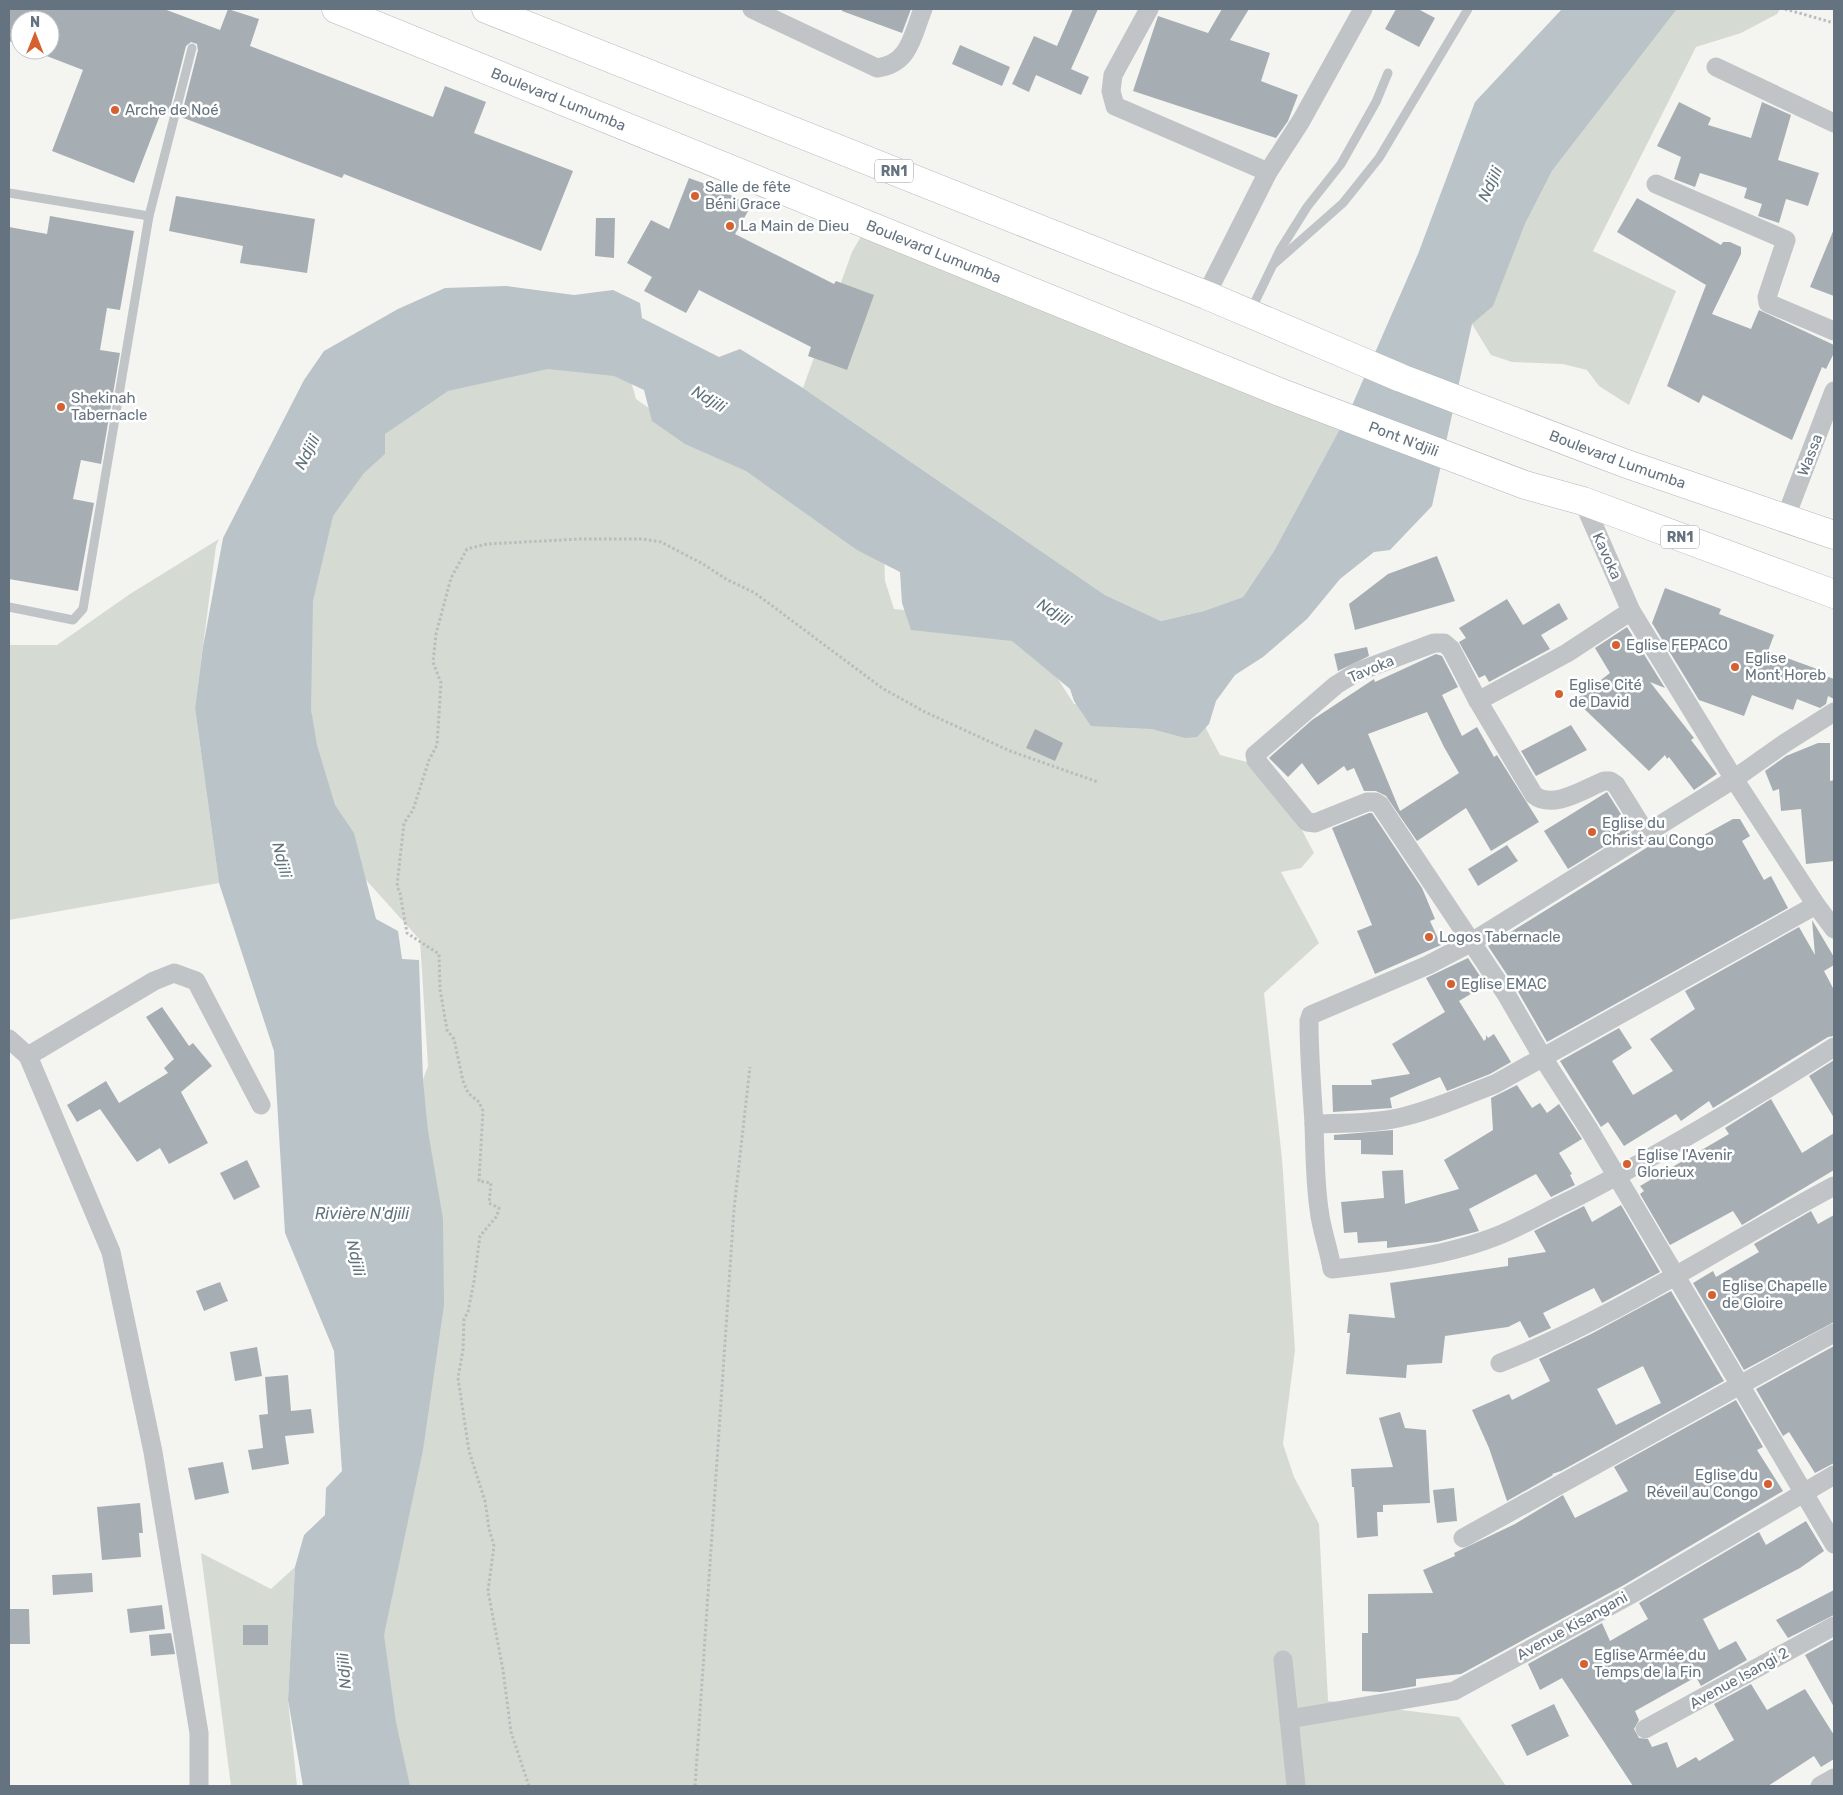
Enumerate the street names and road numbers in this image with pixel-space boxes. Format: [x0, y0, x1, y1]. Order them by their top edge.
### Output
street label: Boulevard Lumumba [488, 64, 629, 135]
road number: RN1 [875, 160, 913, 182]
street label: Boulevard Lumumba [863, 216, 1004, 287]
street label: Pont N'djili [1366, 418, 1441, 460]
street label: Boulevard Lumumba [1547, 426, 1688, 493]
street label: Wassa [1794, 431, 1826, 479]
road number: RN1 [1661, 526, 1699, 548]
street label: Kavoka [1589, 530, 1625, 582]
street label: Tavoka [1345, 651, 1397, 687]
street label: Avenue Kisangani [1513, 1588, 1631, 1664]
street label: Avenue Isangi 2 [1686, 1643, 1792, 1713]

